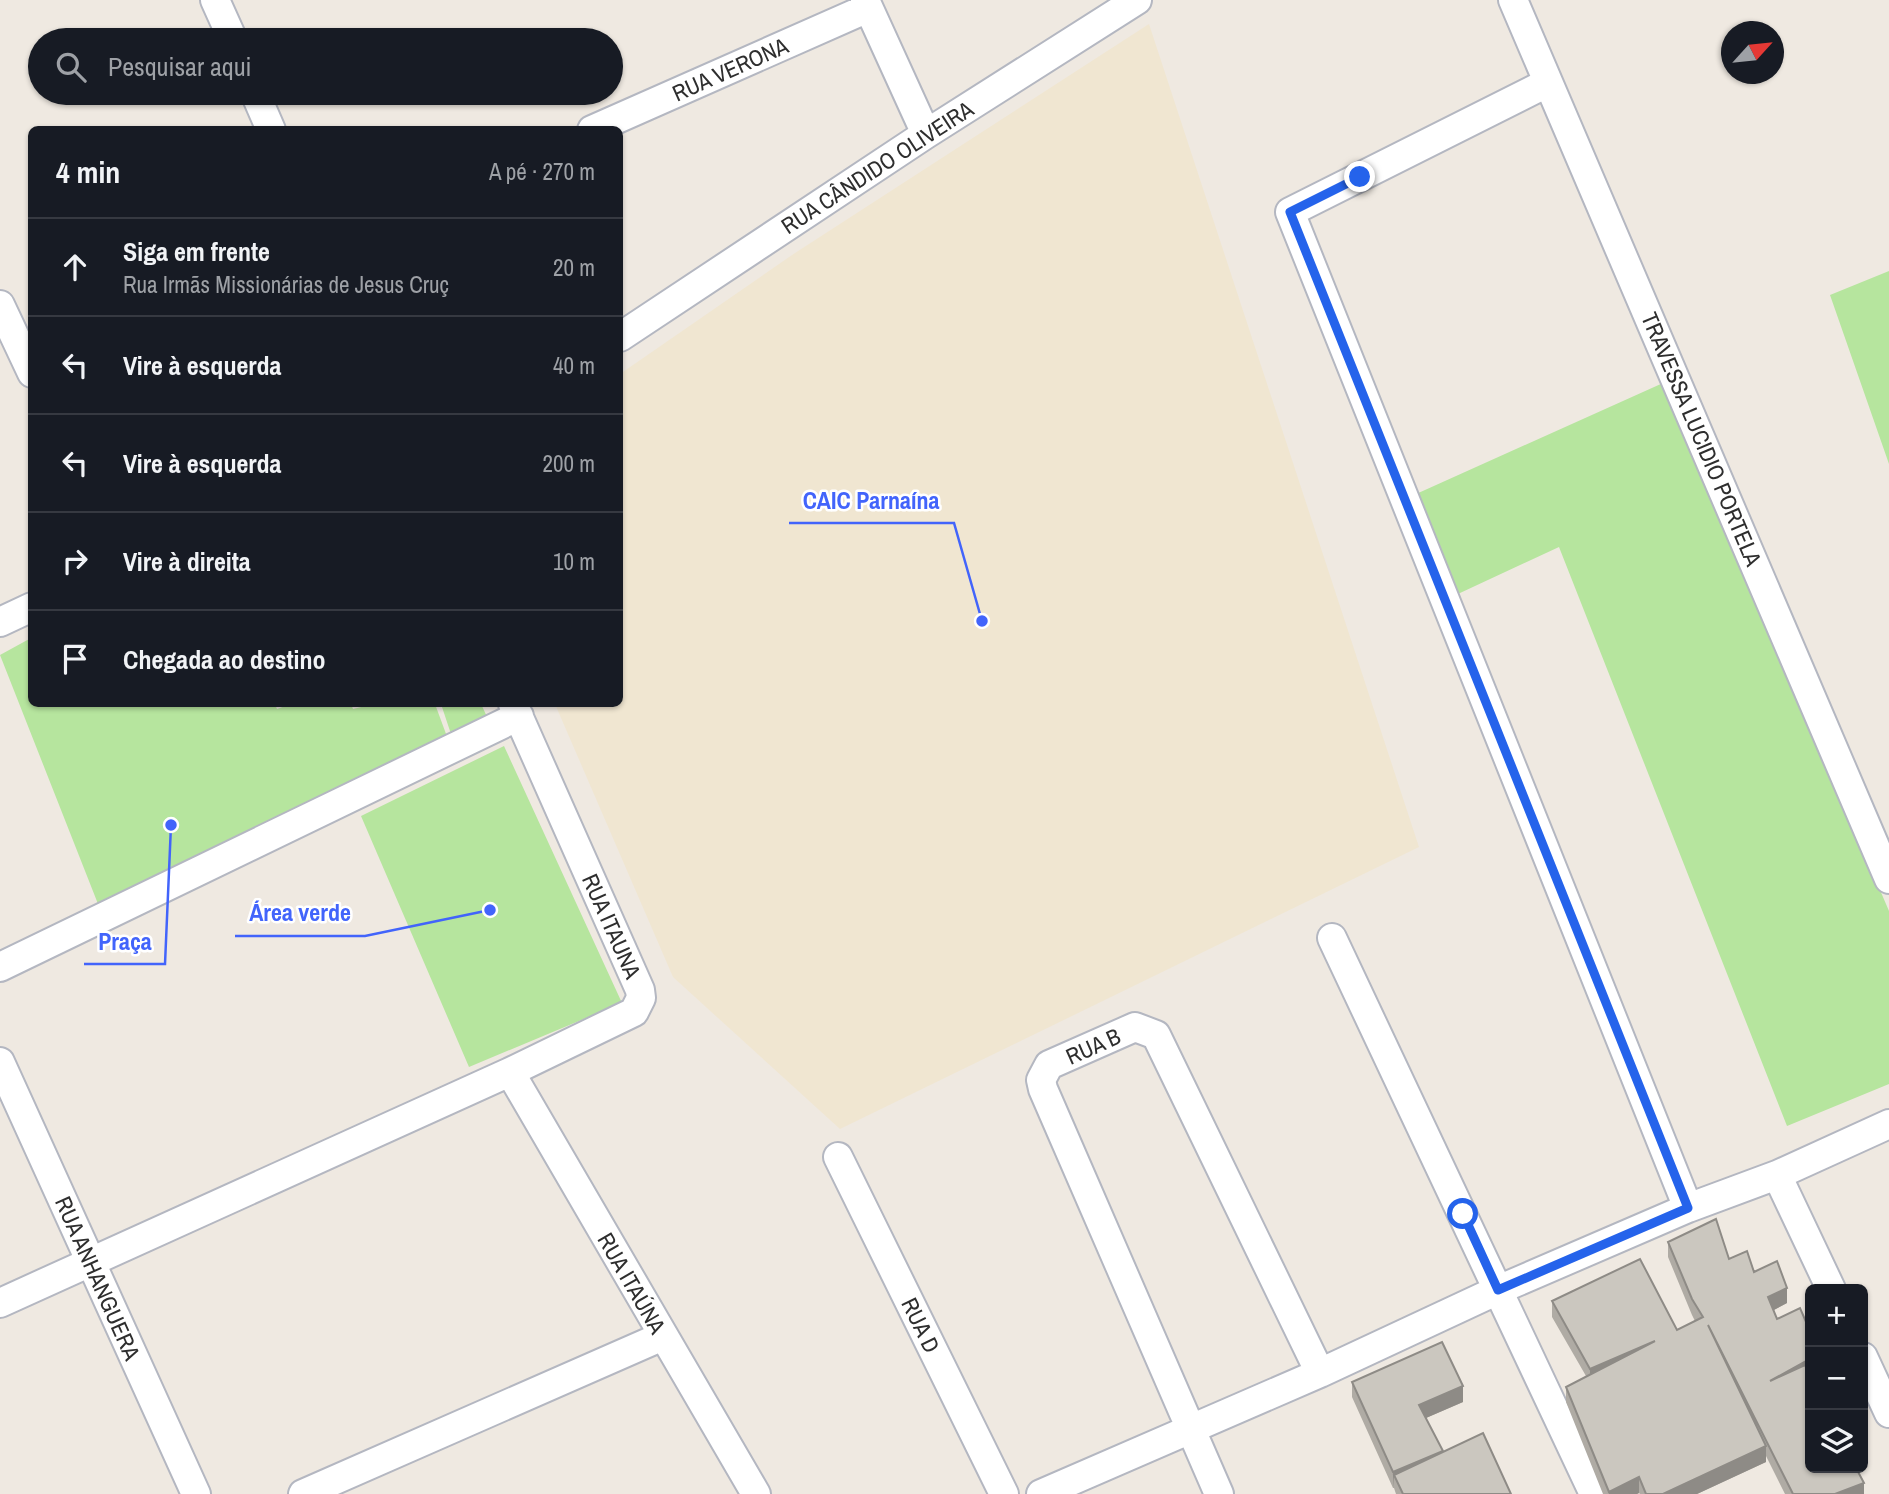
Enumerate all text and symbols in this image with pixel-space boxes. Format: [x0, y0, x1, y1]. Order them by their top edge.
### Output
north arrow [1721, 21, 1784, 84]
search box [28, 28, 623, 105]
street label: RUA VERONA [667, 30, 793, 108]
icon: search [52, 48, 90, 86]
text: Pesquisar aqui [108, 49, 251, 84]
street label: RUA CÂNDIDO OLIVEIRA [775, 93, 979, 241]
text: 4 min [56, 152, 120, 192]
text: A pé · 270 m [489, 156, 595, 187]
route end [1344, 161, 1375, 192]
text: Siga em frente [123, 234, 270, 269]
icon: ahead [56, 248, 94, 286]
text: 20 m [553, 252, 595, 283]
text: Rua Irmãs Missionárias de Jesus Cruç [123, 269, 449, 300]
street label: TRAVESSA LUCIDIO PORTELA [1634, 307, 1770, 571]
icon: left [56, 346, 94, 384]
text: Vire à esquerda [123, 348, 281, 383]
text: 40 m [553, 350, 595, 381]
icon: left [56, 444, 94, 482]
text: Vire à esquerda [123, 446, 281, 481]
text: 200 m [543, 448, 595, 479]
callout: CAIC Parnaína [789, 478, 954, 523]
text: CAIC Parnaína [803, 484, 939, 516]
icon: right [56, 542, 94, 580]
text: Vire à direita [123, 544, 251, 579]
text: 10 m [553, 546, 595, 577]
icon: arrive [56, 640, 94, 678]
text: Chegada ao destino [123, 642, 326, 677]
street label: RUA ITAUNA [575, 869, 649, 984]
callout: Área verde [235, 891, 365, 936]
text: Área verde [249, 896, 351, 928]
callout: Praça [84, 919, 165, 964]
text: Praça [98, 925, 152, 957]
street label: RUA B [1061, 1020, 1125, 1072]
street label: RUA ANHANGUERA [48, 1191, 148, 1365]
route start [1447, 1198, 1478, 1229]
street label: RUA ITAÚNA [591, 1227, 674, 1340]
map controls [1805, 1284, 1868, 1473]
button: + [1805, 1284, 1868, 1347]
street label: RUA D [894, 1292, 948, 1358]
button: − [1805, 1347, 1868, 1410]
button: layers [1805, 1410, 1868, 1473]

